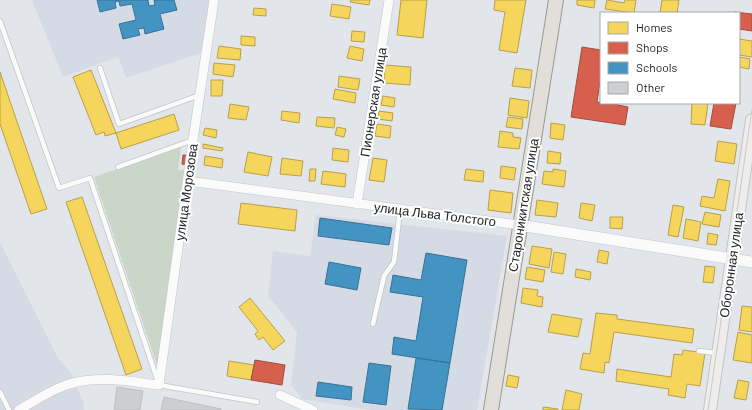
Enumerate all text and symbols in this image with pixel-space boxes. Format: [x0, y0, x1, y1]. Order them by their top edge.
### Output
legend [600, 12, 740, 104]
text: Homes [636, 20, 673, 34]
text: Shops [636, 40, 669, 54]
street label: Пионерская улица [356, 45, 390, 158]
text: Schools [636, 60, 677, 74]
text: Other [636, 80, 666, 94]
street label: Староникитская улица [505, 136, 542, 273]
street label: улица Морозова [171, 142, 201, 242]
street label: улица Льва Толстого [373, 199, 497, 229]
street label: Оборонная улица [716, 211, 746, 319]

